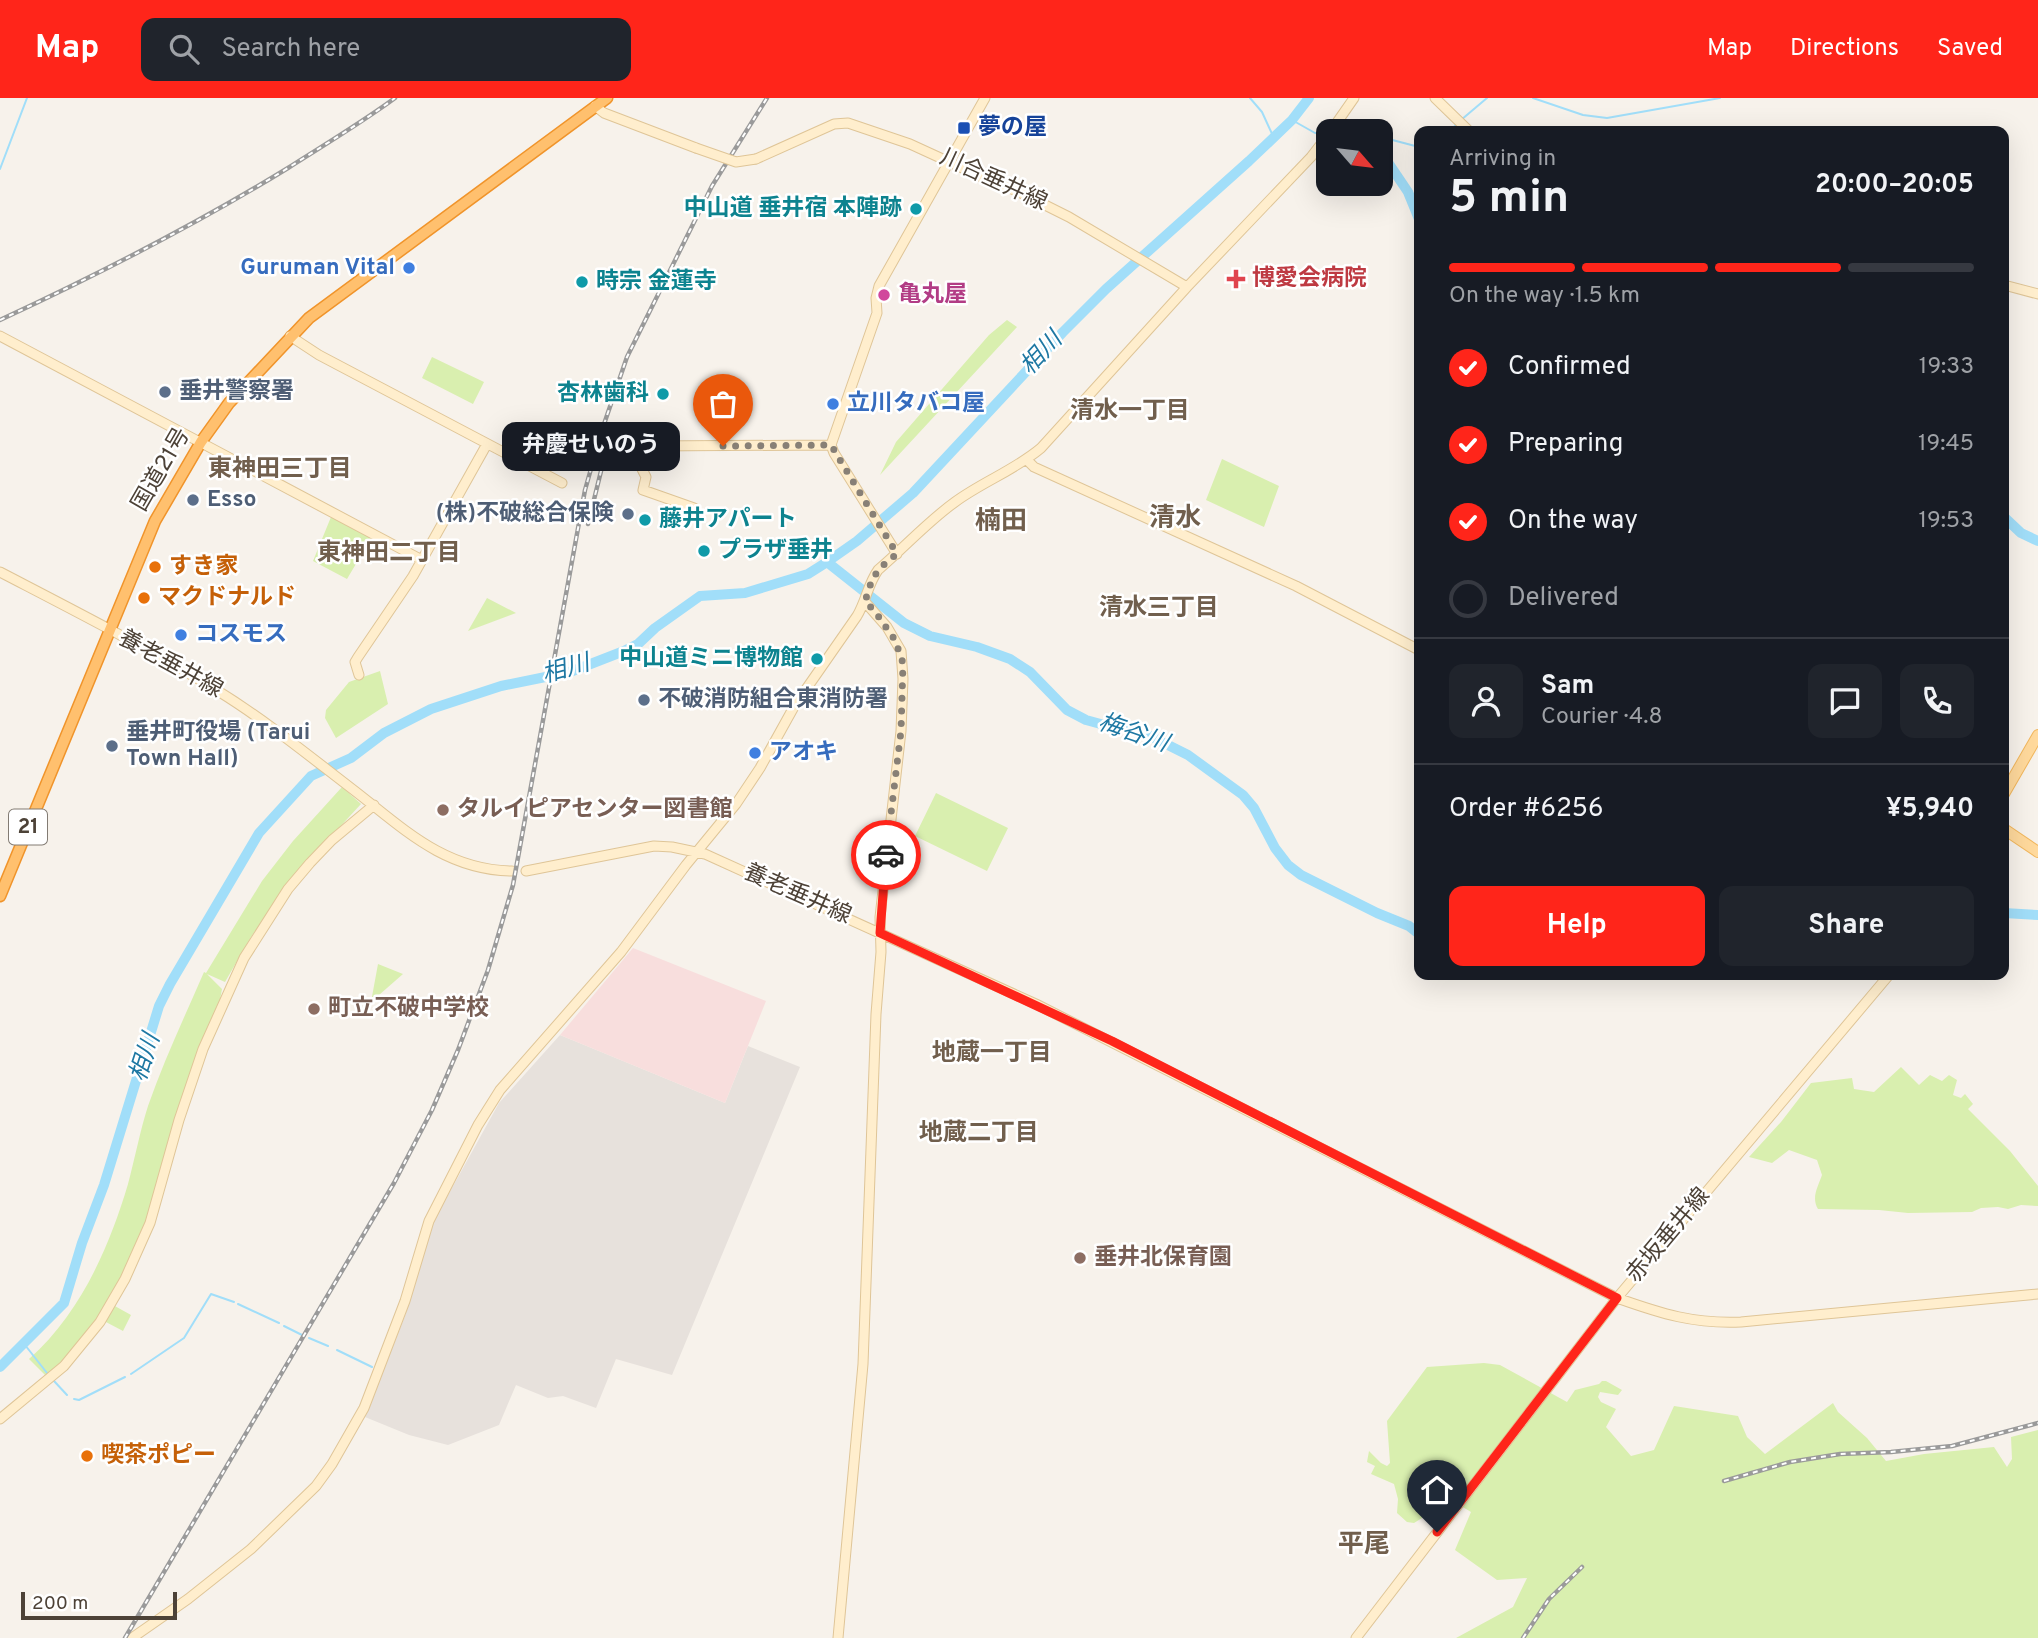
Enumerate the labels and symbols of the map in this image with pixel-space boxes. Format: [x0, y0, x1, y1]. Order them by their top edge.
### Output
place label: 夢の屋 [978, 114, 1047, 143]
north arrow [1316, 119, 1393, 196]
marker: 夢の屋 [956, 120, 972, 136]
street label: 川合垂井線 [935, 144, 1051, 218]
place label: 中山道 垂井宿 本陣跡 [684, 195, 902, 224]
marker: 中山道 垂井宿 本陣跡 [908, 201, 924, 217]
place label: Guruman Vital [240, 254, 395, 283]
marker: Guruman Vital [401, 260, 417, 276]
place label: 博愛会病院 [1252, 265, 1367, 294]
place label: 時宗 金蓮寺 [596, 268, 717, 297]
marker: 博愛会病院 [1226, 269, 1246, 289]
marker: 時宗 金蓮寺 [574, 274, 590, 290]
place label: 亀丸屋 [898, 281, 967, 310]
marker: 亀丸屋 [876, 287, 892, 303]
water label: 相川 [1015, 324, 1071, 382]
pin [693, 374, 753, 446]
place label: 垂井警察署 [179, 378, 294, 407]
place label: 杏林歯科 [557, 380, 649, 409]
marker: 垂井警察署 [157, 384, 173, 400]
marker: 杏林歯科 [655, 386, 671, 402]
place label: 立川タバコ屋 [847, 390, 985, 419]
marker: 立川タバコ屋 [825, 396, 841, 412]
district label: 清水一丁目 [1070, 397, 1190, 427]
callout: 弁慶せいのう [503, 422, 681, 470]
street label: 国道21号 [127, 423, 197, 517]
district label: 東神田三丁目 [208, 455, 352, 485]
place label: Esso [207, 486, 256, 515]
marker: Esso [185, 492, 201, 508]
place label: (株)不破総合保険 [436, 500, 614, 529]
district label: 清水 [1149, 503, 1201, 536]
marker: (株)不破総合保険 [620, 506, 636, 522]
place label: 藤井アパート [659, 506, 797, 535]
district label: 楠田 [975, 506, 1027, 539]
marker: 藤井アパート [637, 512, 653, 528]
place label: プラザ垂井 [718, 537, 833, 566]
district label: 東神田二丁目 [317, 539, 461, 569]
marker: プラザ垂井 [696, 543, 712, 559]
place label: すき家 [169, 553, 238, 582]
marker: すき家 [147, 559, 163, 575]
place label: マクドナルド [158, 584, 296, 613]
marker: マクドナルド [136, 590, 152, 606]
district label: 清水三丁目 [1099, 594, 1219, 624]
place label: コスモス [195, 621, 287, 650]
street label: 養老垂井線 [113, 624, 227, 706]
marker: コスモス [173, 627, 189, 643]
place label: 中山道ミニ博物館 [619, 645, 803, 674]
water label: 相川 [539, 648, 596, 691]
marker: 中山道ミニ博物館 [809, 651, 825, 667]
place label: 不破消防組合東消防署 [658, 686, 888, 715]
marker: 不破消防組合東消防署 [636, 692, 652, 708]
water label: 梅谷川 [1094, 708, 1175, 761]
place label: 垂井町役場 (Tarui Town Hall) [126, 719, 310, 774]
marker: 垂井町役場 (Tarui Town Hall) [104, 738, 120, 754]
place label: アオキ [769, 739, 838, 768]
marker: アオキ [747, 745, 763, 761]
place label: タルイピアセンター図書館 [457, 796, 733, 825]
marker: タルイピアセンター図書館 [435, 802, 451, 818]
road number: 21 [9, 810, 47, 844]
courier [851, 820, 921, 890]
street label: 養老垂井線 [739, 858, 855, 932]
place label: 町立不破中学校 [328, 995, 489, 1024]
marker: 町立不破中学校 [306, 1001, 322, 1017]
water label: 相川 [124, 1028, 169, 1085]
district label: 地蔵一丁目 [932, 1039, 1052, 1069]
district label: 地蔵二丁目 [919, 1119, 1039, 1149]
street label: 赤坂垂井線 [1621, 1183, 1717, 1289]
place label: 垂井北保育園 [1094, 1244, 1232, 1273]
marker: 垂井北保育園 [1072, 1250, 1088, 1266]
place label: 喫茶ポピー [101, 1442, 216, 1471]
marker: 喫茶ポピー [79, 1448, 95, 1464]
pin [1407, 1460, 1467, 1532]
district label: 平尾 [1338, 1529, 1390, 1562]
scale bar [21, 1589, 177, 1621]

